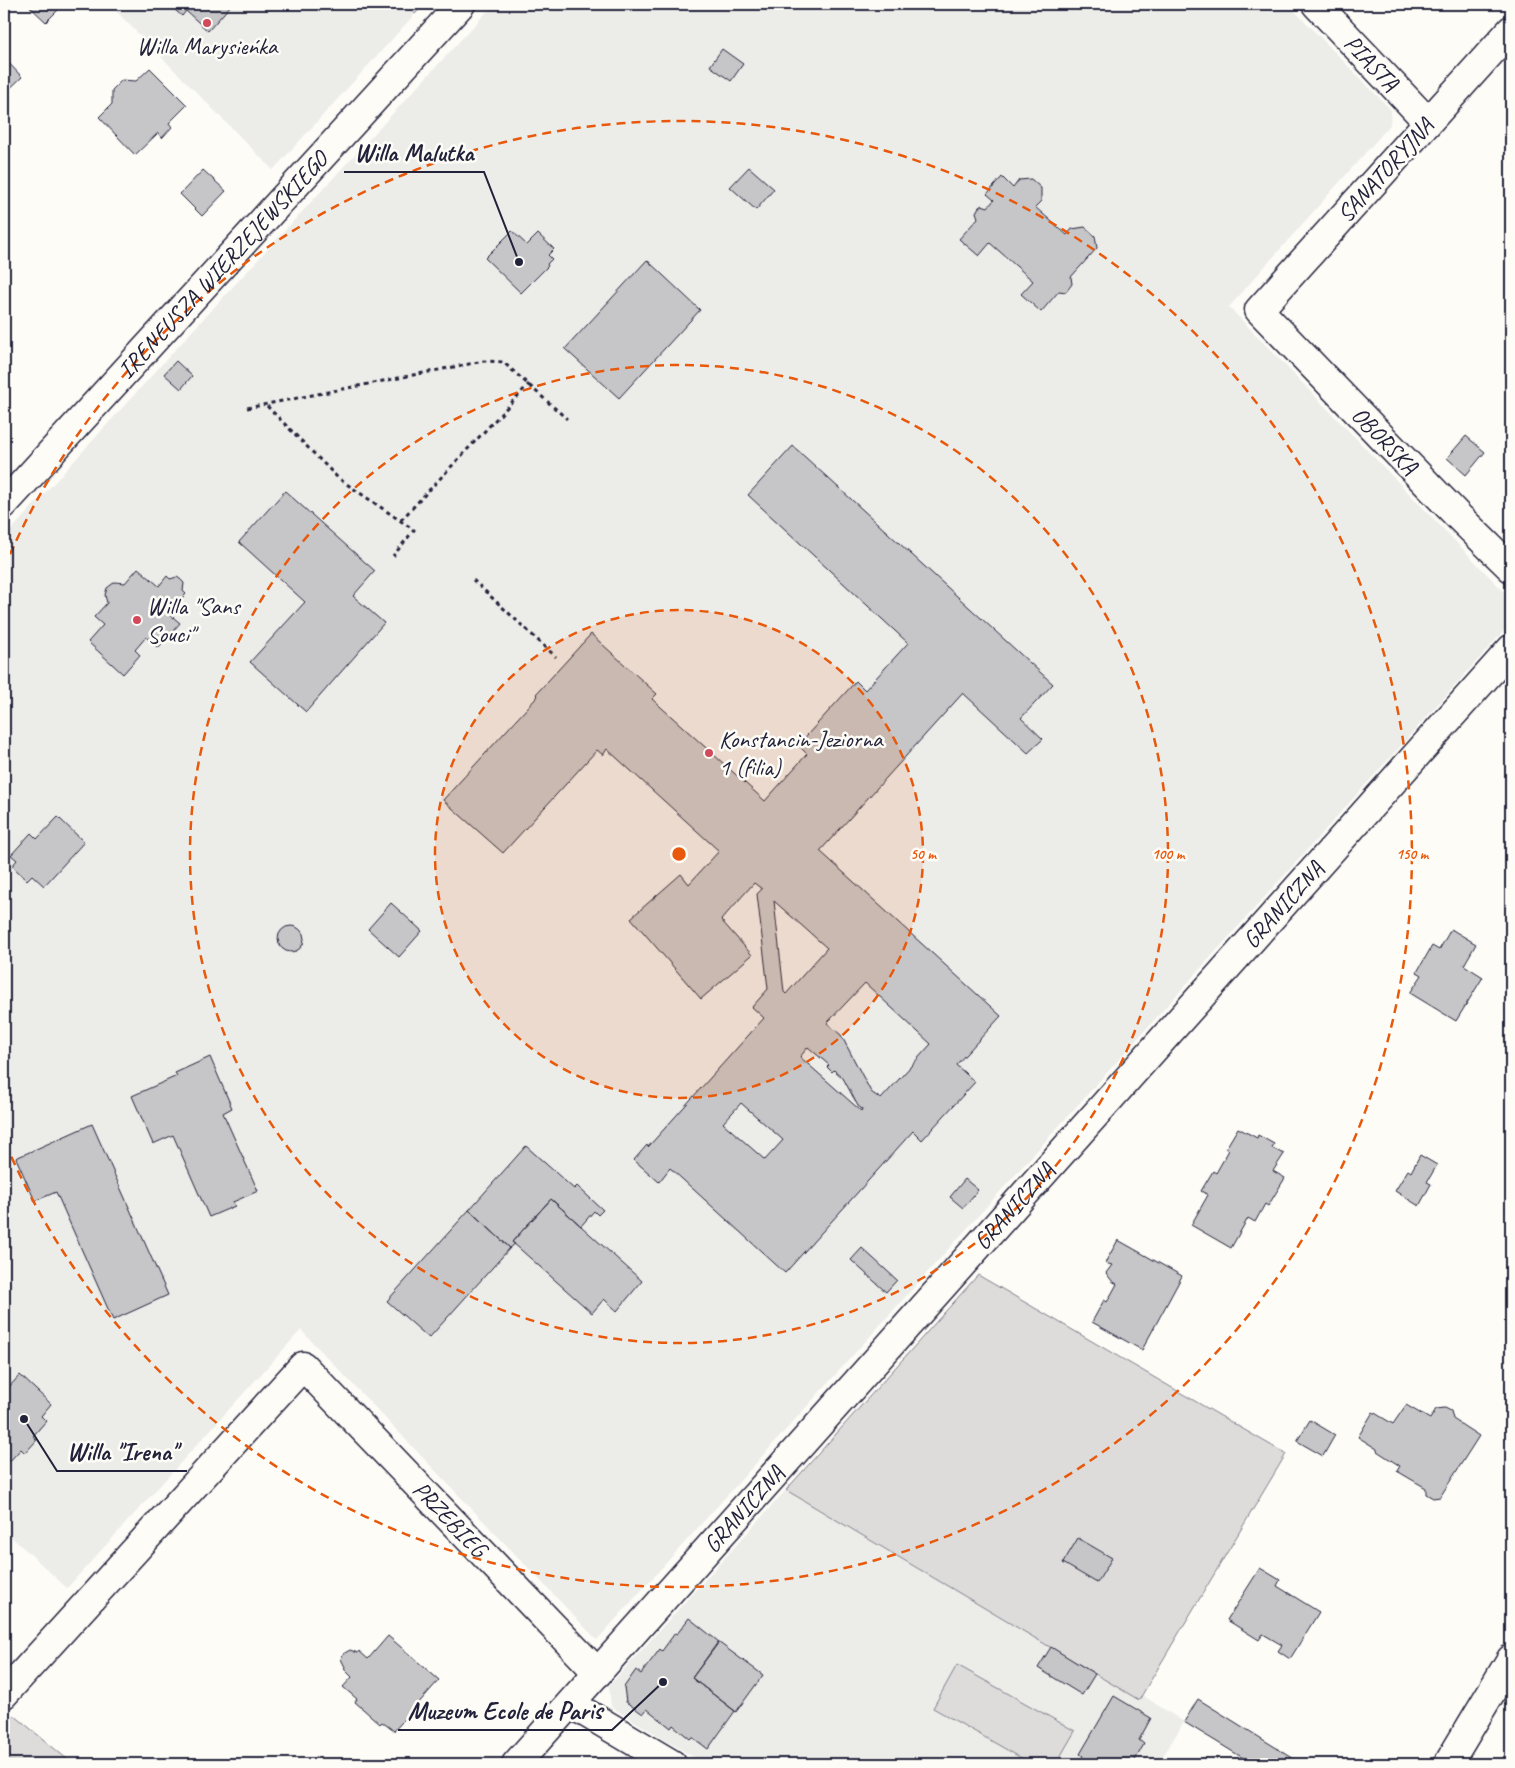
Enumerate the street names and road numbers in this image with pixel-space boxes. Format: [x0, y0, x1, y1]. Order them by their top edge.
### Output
street label: PIASTA [1338, 28, 1406, 98]
street label: SANATORYJNA [1330, 111, 1440, 228]
street label: IRENEUSZA WIERZEJEWSKIEGO [111, 143, 336, 385]
street label: OBORSKA [1345, 400, 1425, 481]
street label: GRANICZNA [1236, 854, 1331, 954]
street label: GRANICZNA [967, 1155, 1062, 1256]
street label: GRANICZNA [697, 1458, 791, 1559]
street label: PRZEBIEG [406, 1474, 495, 1565]

